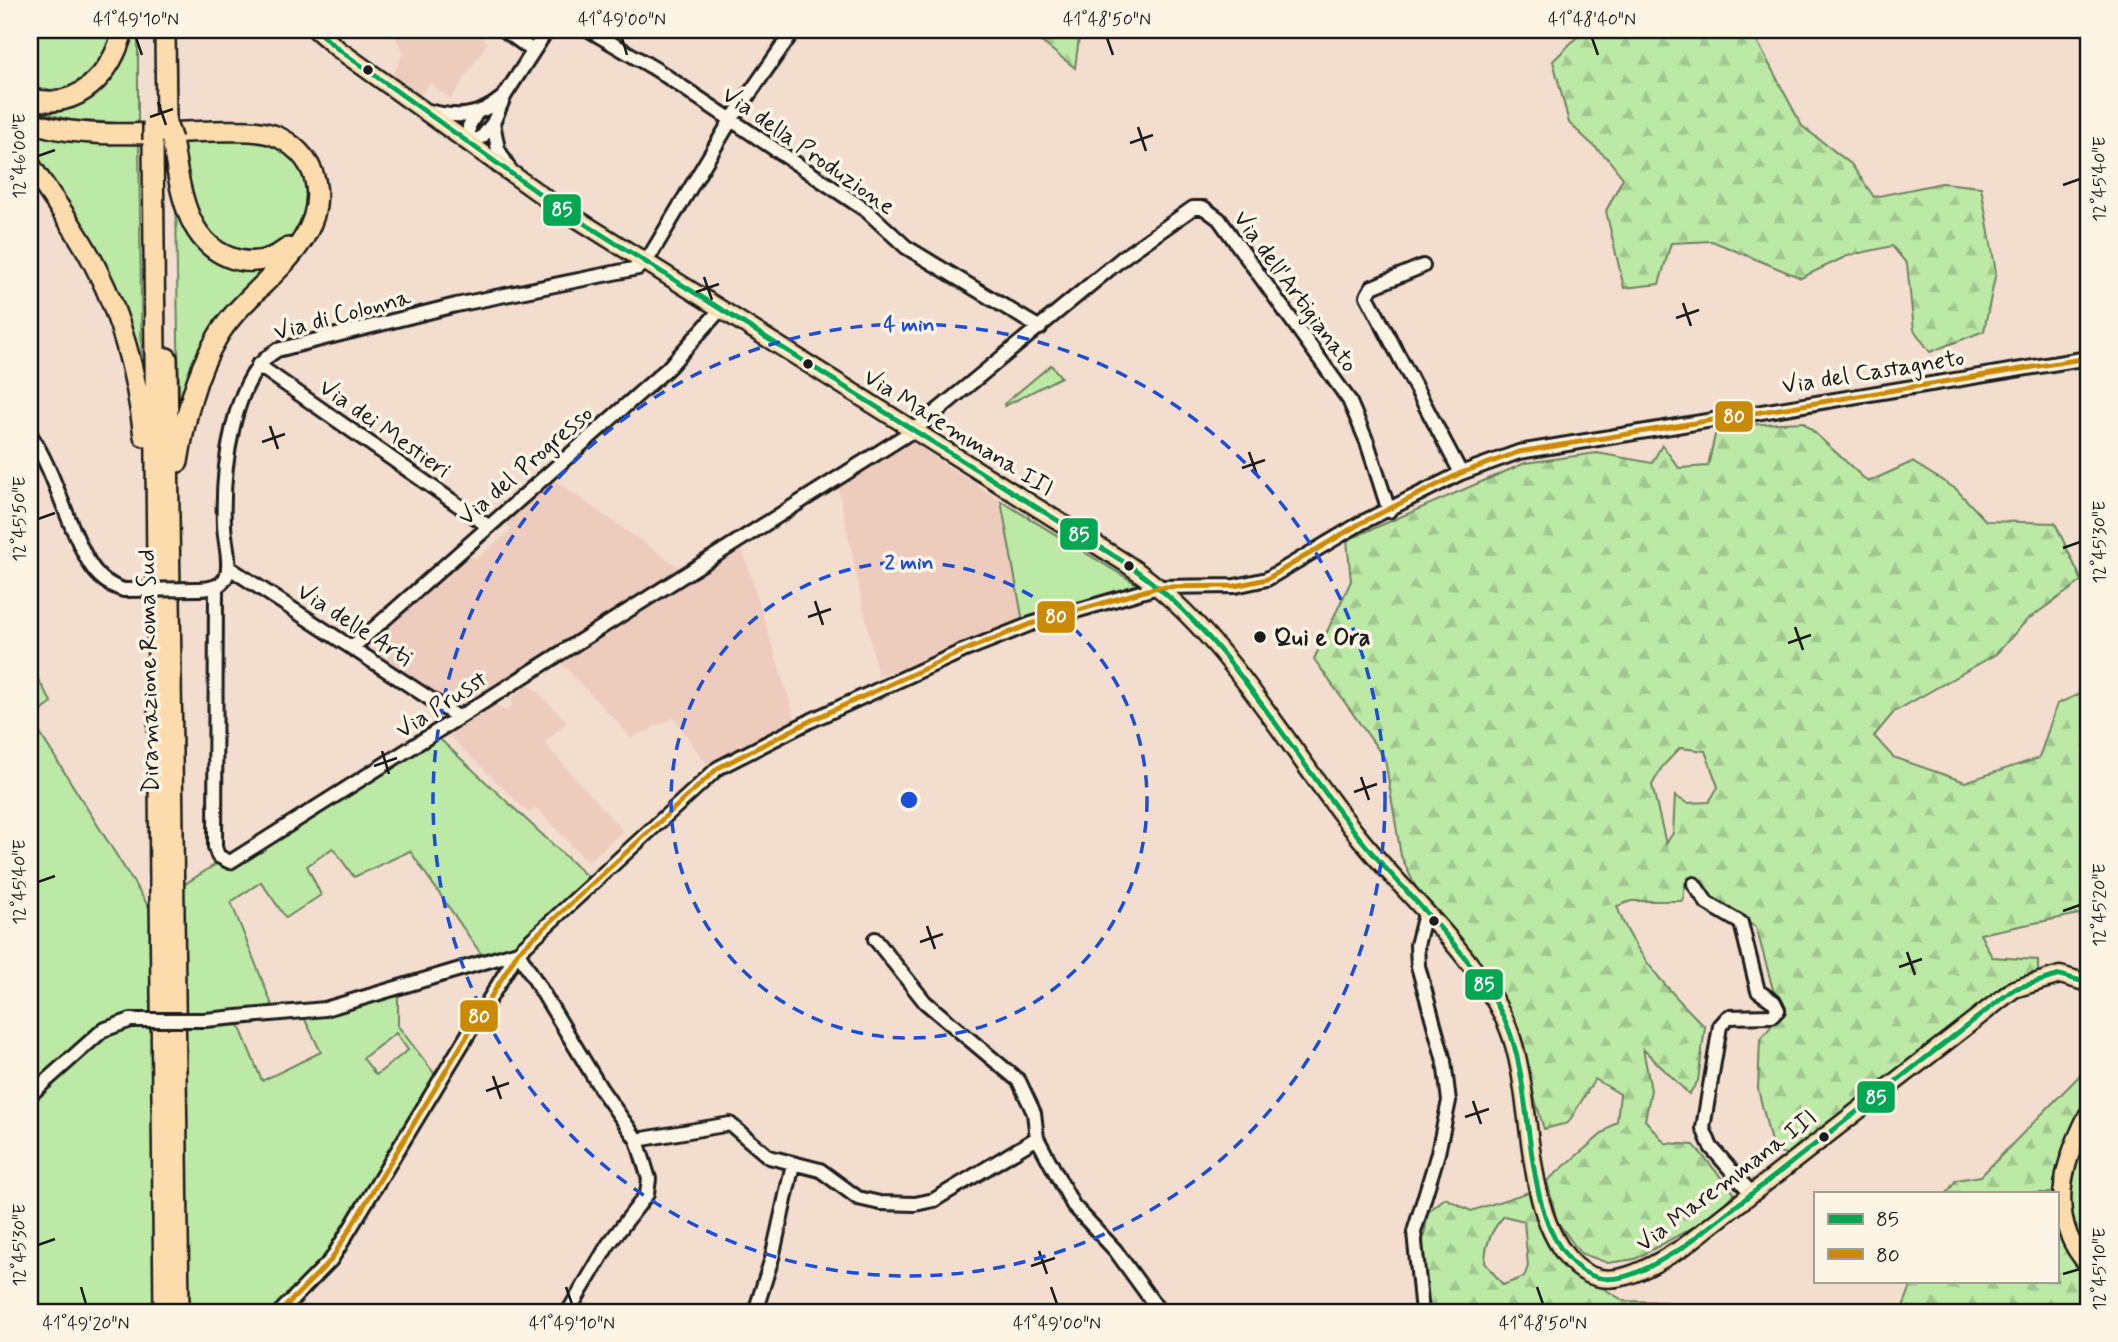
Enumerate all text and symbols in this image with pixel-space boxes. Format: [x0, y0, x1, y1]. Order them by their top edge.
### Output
text: 41°49'10"N [93, 8, 179, 32]
text: 41°49'00"N [578, 8, 666, 32]
text: 41°48'50"N [1063, 8, 1151, 32]
text: 41°48'40"N [1548, 8, 1636, 32]
unlabelled marker [361, 63, 375, 77]
street label: Via della Produzione [715, 80, 901, 223]
text: 12°46'00"E [8, 113, 32, 199]
text: 12°45'40"E [2088, 136, 2112, 222]
line badge: 85 [542, 193, 582, 227]
text: 85 [552, 198, 572, 223]
street label: Via dell'Artigianato [1225, 205, 1364, 379]
street label: Via di Colonna [271, 282, 415, 349]
text: 4 min [883, 311, 935, 339]
street label: Via del Castagneto [1780, 343, 1967, 402]
unlabelled marker [801, 357, 815, 371]
street label: Via Maremmana III [857, 362, 1059, 504]
street label: Via dei Mestieri [312, 372, 456, 486]
street label: Via del Progresso [452, 399, 600, 533]
line badge: 80 [1714, 400, 1754, 433]
text: 80 [1723, 405, 1745, 430]
text: 12°45'50"E [8, 476, 32, 562]
text: 12°45'30"E [2088, 500, 2112, 584]
line badge: 85 [1059, 517, 1099, 551]
text: 85 [1069, 523, 1089, 548]
street label: Diramazione Roma Sud [132, 549, 167, 793]
text: 2 min [884, 549, 934, 577]
unlabelled marker [1122, 559, 1136, 573]
street label: Via delle Arti [291, 577, 418, 674]
line badge: 80 [1036, 600, 1076, 634]
text: 80 [1045, 605, 1067, 630]
place label: Qui e Ora [1274, 623, 1371, 654]
marker: Qui e Ora [1252, 629, 1268, 645]
street label: Via Prusst [390, 664, 494, 746]
centre of rings [897, 788, 921, 812]
text: 12°45'40"E [8, 839, 32, 925]
text: 12°45'20"E [2088, 863, 2112, 947]
unlabelled marker [1427, 914, 1441, 928]
line badge: 85 [1464, 968, 1504, 1001]
text: 85 [1474, 973, 1494, 998]
line badge: 80 [459, 999, 499, 1033]
text: 80 [468, 1005, 490, 1030]
line badge: 85 [1856, 1080, 1896, 1114]
text: 85 [1866, 1086, 1886, 1111]
street label: Via Maremmana III [1630, 1103, 1824, 1259]
unlabelled marker [1817, 1130, 1831, 1144]
legend [1814, 1192, 2058, 1282]
text: 12°45'30"E [8, 1203, 32, 1287]
text: 85 [1876, 1206, 1899, 1234]
text: 12°45'10"E [2088, 1228, 2112, 1310]
text: 80 [1876, 1242, 1900, 1270]
text: 41°49'20"N [43, 1312, 129, 1336]
text: 41°49'10"N [529, 1312, 615, 1336]
text: 41°49'00"N [1013, 1312, 1101, 1336]
text: 41°48'50"N [1499, 1312, 1587, 1336]

